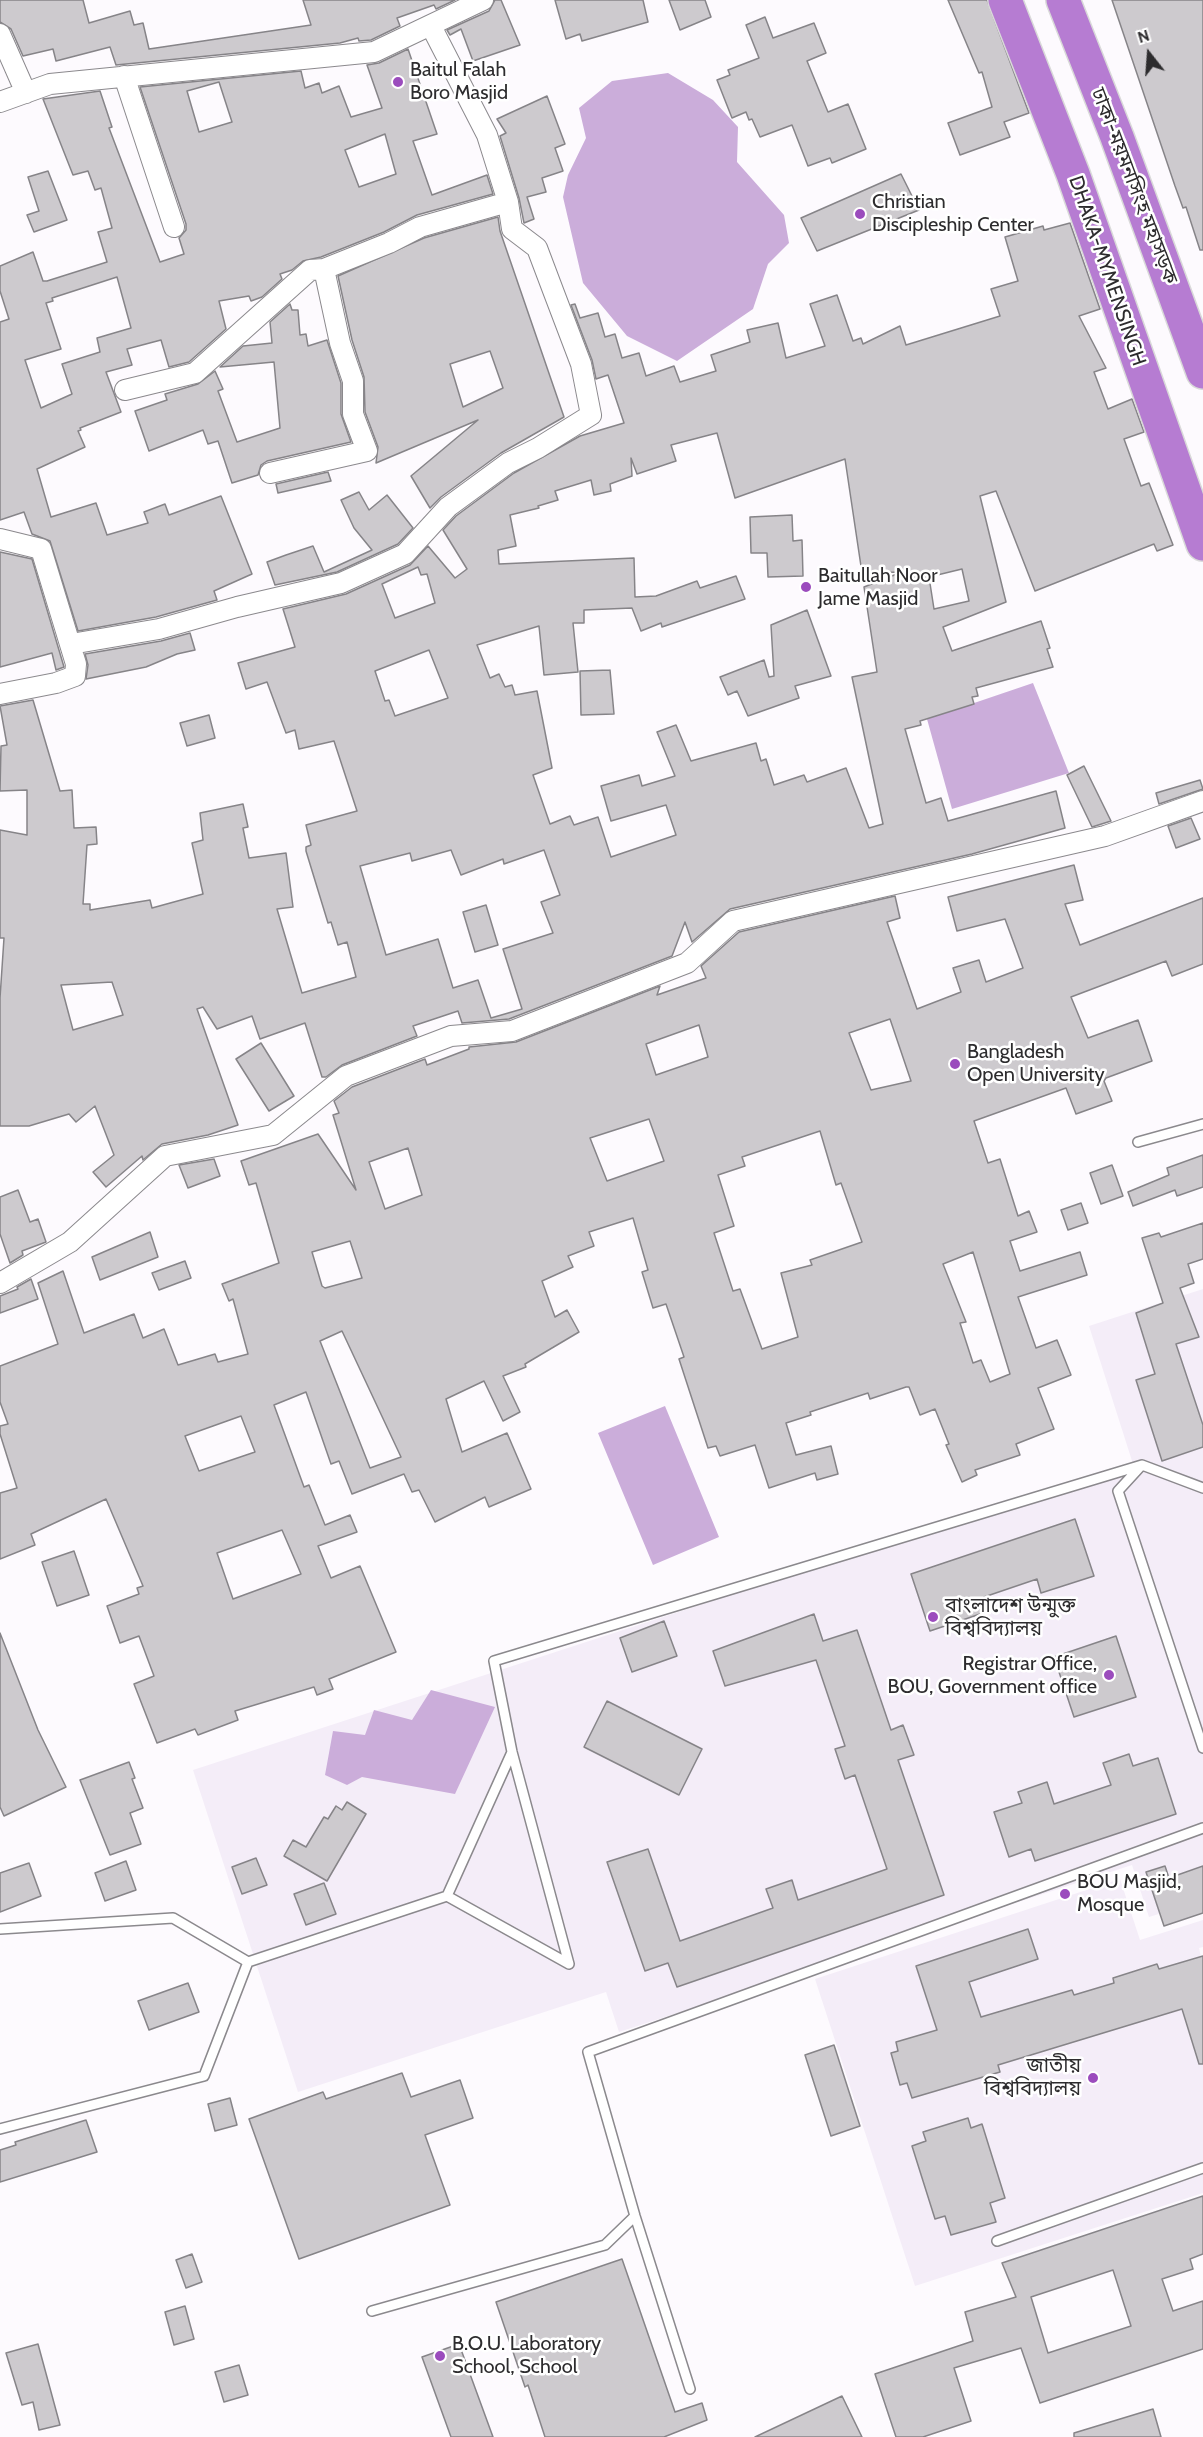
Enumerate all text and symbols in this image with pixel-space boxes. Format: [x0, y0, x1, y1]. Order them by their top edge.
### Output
north arrow [1119, 24, 1179, 84]
text: N [1135, 26, 1152, 47]
place label: Baitul Falah Boro Masjid [410, 58, 508, 105]
marker: Baitul Falah Boro Masjid [391, 75, 405, 89]
street label: ঢাকা-ময়মনসিংহ মহাসড়ক [1086, 85, 1182, 287]
street label: DHAKA-MYMENSINGH [1063, 173, 1151, 369]
place label: Christian Discipleship Center [872, 190, 1034, 237]
marker: Christian Discipleship Center [853, 207, 867, 221]
place label: Baitullah Noor Jame Masjid [818, 564, 937, 611]
marker: Baitullah Noor Jame Masjid [799, 580, 813, 594]
place label: Bangladesh Open University [967, 1040, 1104, 1087]
marker: Bangladesh Open University [948, 1057, 962, 1071]
place label: বাংলাদেশ উন্মুক্ত বিশ্ববিদ্যালয় [945, 1594, 1076, 1641]
marker: বাংলাদেশ উন্মুক্ত বিশ্ববিদ্যালয় [926, 1610, 940, 1624]
place label: Registrar Office, BOU, Government office [887, 1652, 1097, 1699]
marker: Registrar Office, BOU, Government office [1102, 1668, 1116, 1682]
place label: BOU Masjid, Mosque [1077, 1870, 1181, 1917]
marker: BOU Masjid, Mosque [1058, 1887, 1072, 1901]
place label: জাতীয় বিশ্ববিদ্যালয় [984, 2054, 1081, 2101]
marker: জাতীয় বিশ্ববিদ্যালয় [1086, 2071, 1100, 2085]
place label: B.O.U. Laboratory School, School [452, 2332, 601, 2379]
marker: B.O.U. Laboratory School, School [433, 2349, 447, 2363]

